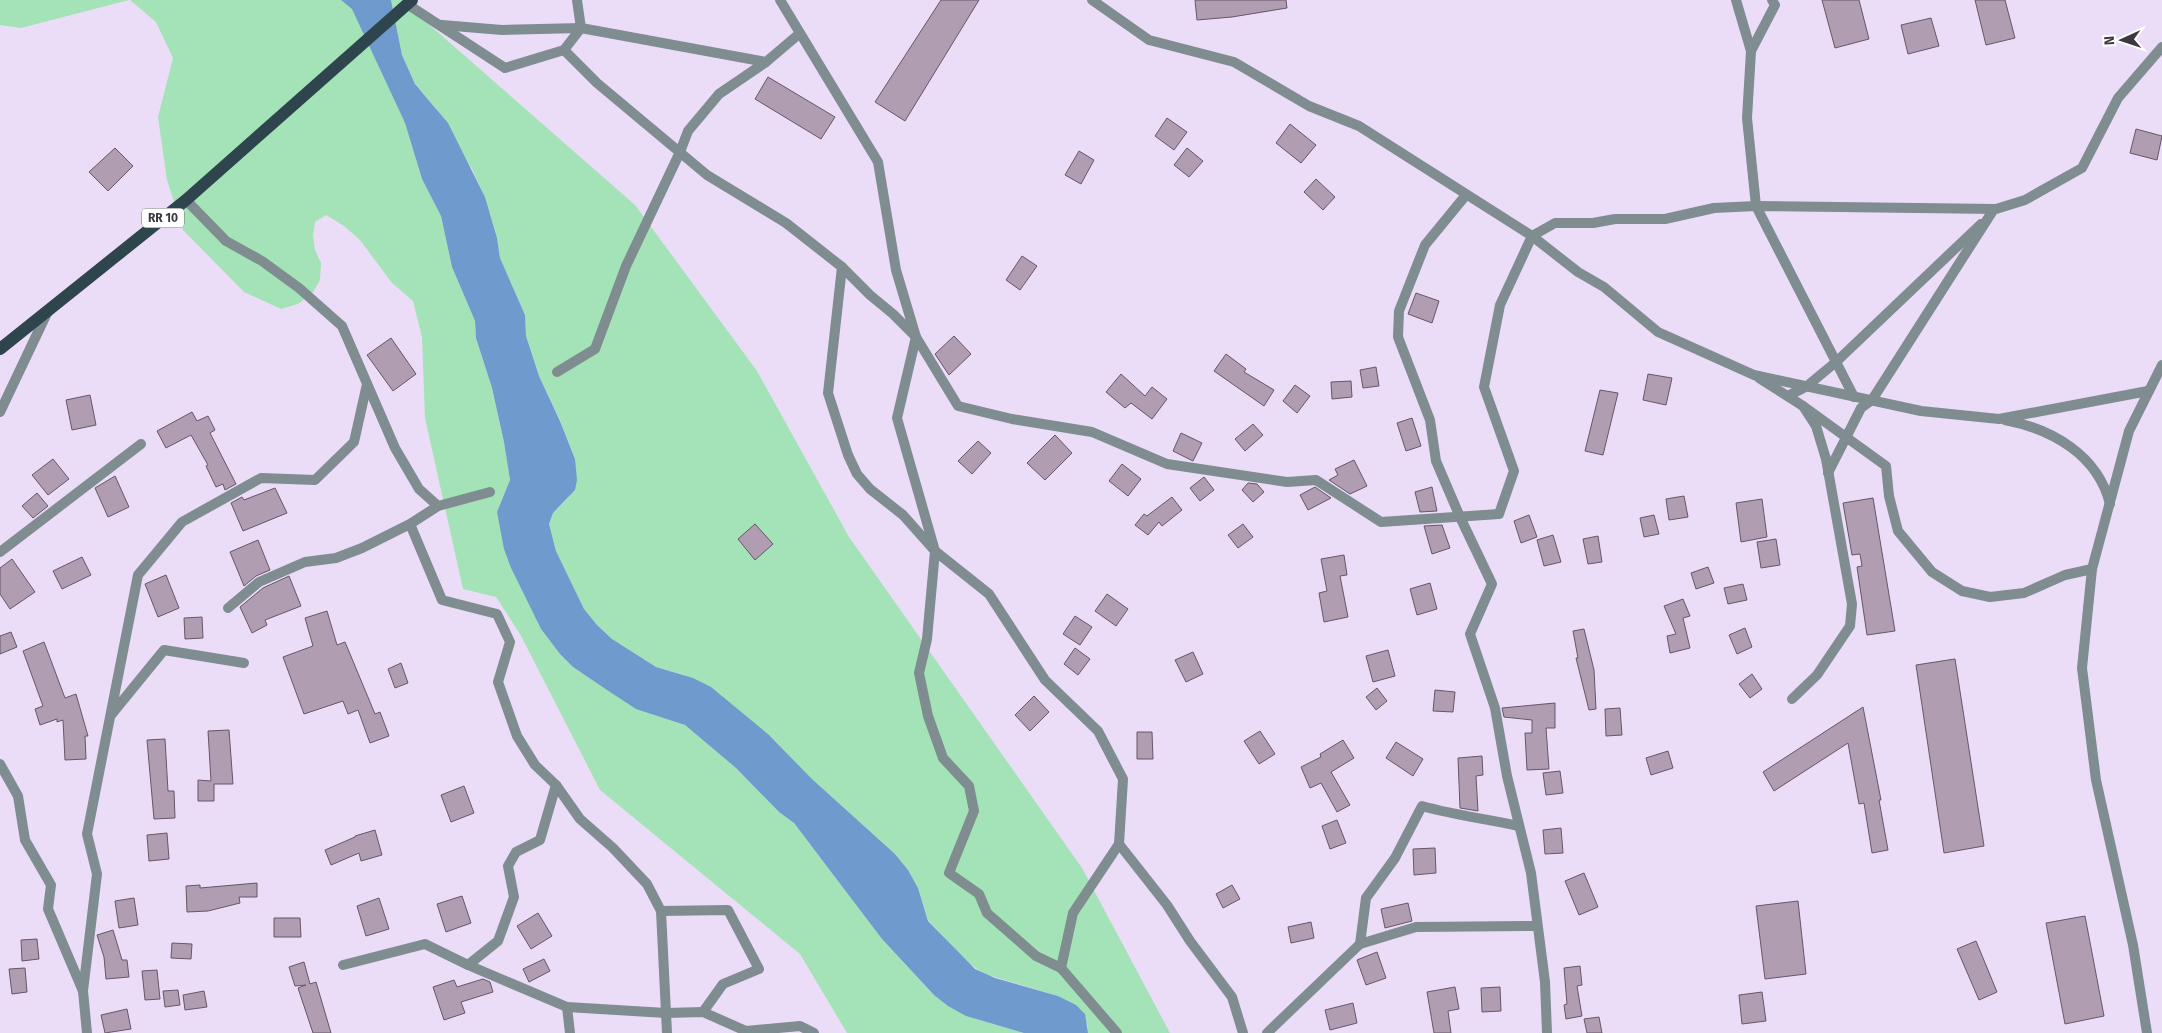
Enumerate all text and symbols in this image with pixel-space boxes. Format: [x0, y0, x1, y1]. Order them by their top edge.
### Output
north arrow [2097, 15, 2147, 65]
text: N [2101, 36, 2118, 46]
road number: RR 10 [142, 208, 184, 228]

